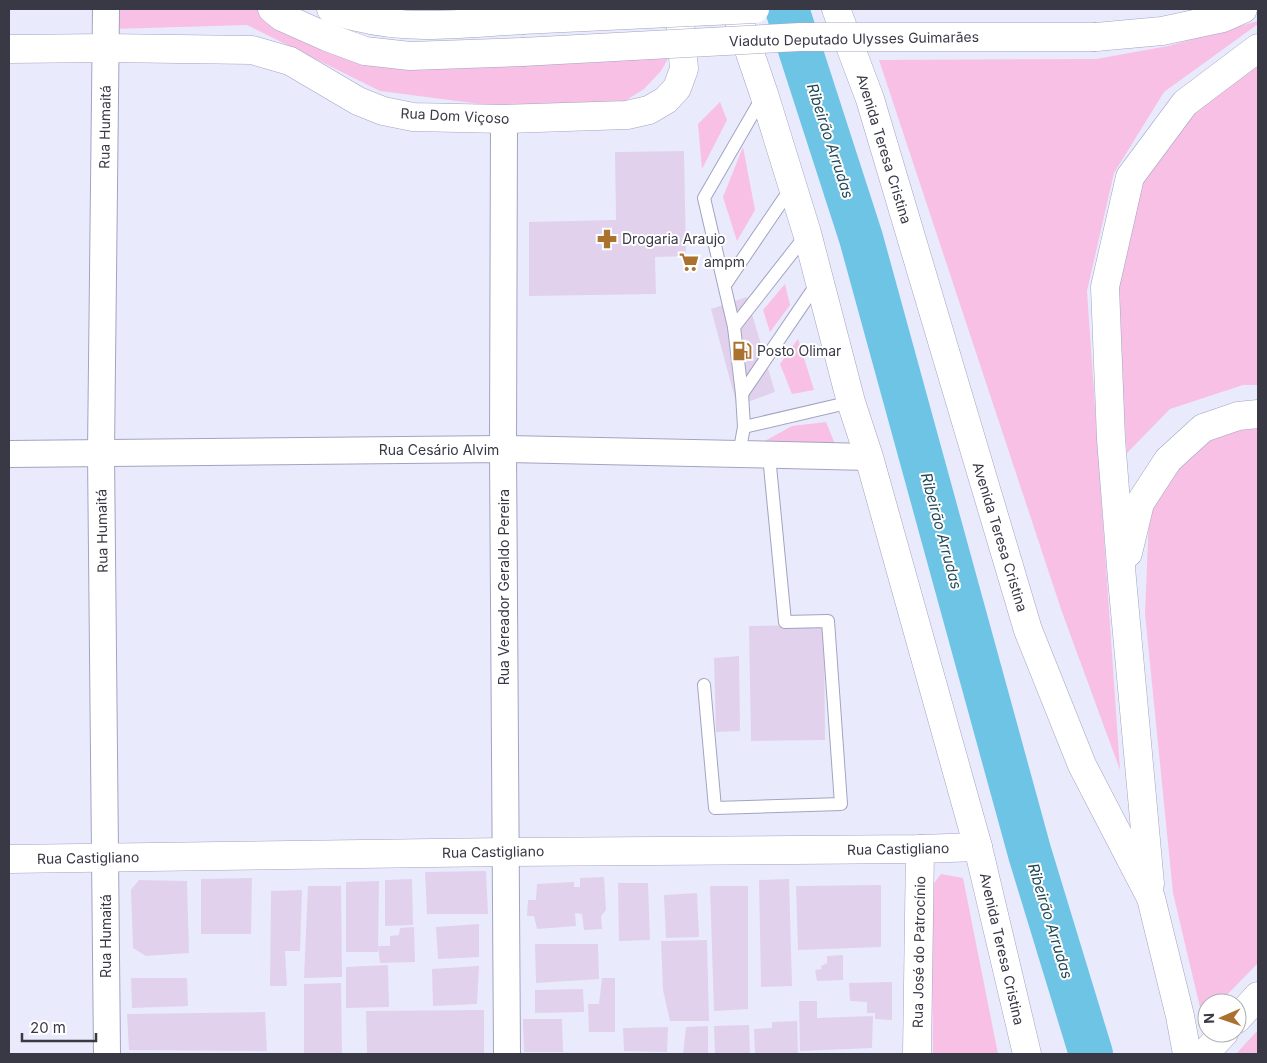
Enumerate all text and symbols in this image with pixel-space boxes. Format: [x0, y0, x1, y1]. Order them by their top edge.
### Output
street label: Viaduto Deputado Ulysses Guimarães [729, 28, 979, 49]
street label: Avenida Teresa Cristina [854, 72, 915, 226]
water label: Ribeirão Arrudas [803, 81, 858, 201]
street label: Rua Humaitá [95, 85, 114, 169]
street label: Rua Dom Viçoso [400, 104, 510, 127]
pharmacy icon: Drogaria Araujo [596, 228, 618, 250]
place label: Drogaria Araujo [622, 230, 726, 247]
supermarket icon: ampm [678, 251, 700, 273]
place label: ampm [704, 253, 745, 270]
fuel station icon: Posto Olimar [731, 340, 753, 362]
place label: Posto Olimar [757, 342, 841, 359]
street label: Rua Cesário Alvim [379, 441, 499, 458]
street label: Avenida Teresa Cristina [970, 460, 1031, 614]
water label: Ribeirão Arrudas [917, 470, 966, 591]
street label: Rua Humaitá [92, 489, 111, 573]
street label: Rua Vereador Geraldo Pereira [495, 489, 512, 685]
street label: Rua Castigliano [847, 839, 949, 858]
street label: Rua Castigliano [442, 842, 544, 861]
street label: Rua Castigliano [37, 848, 139, 867]
water label: Ribeirão Arrudas [1024, 861, 1077, 981]
street label: Avenida Teresa Cristina [977, 871, 1028, 1027]
street label: Rua José do Patrocínio [909, 876, 928, 1028]
street label: Rua Humaitá [97, 894, 114, 978]
north arrow [1197, 993, 1247, 1043]
scale bar [22, 1010, 96, 1042]
text: N [1200, 1013, 1217, 1024]
text: 20 m [30, 1018, 66, 1037]

